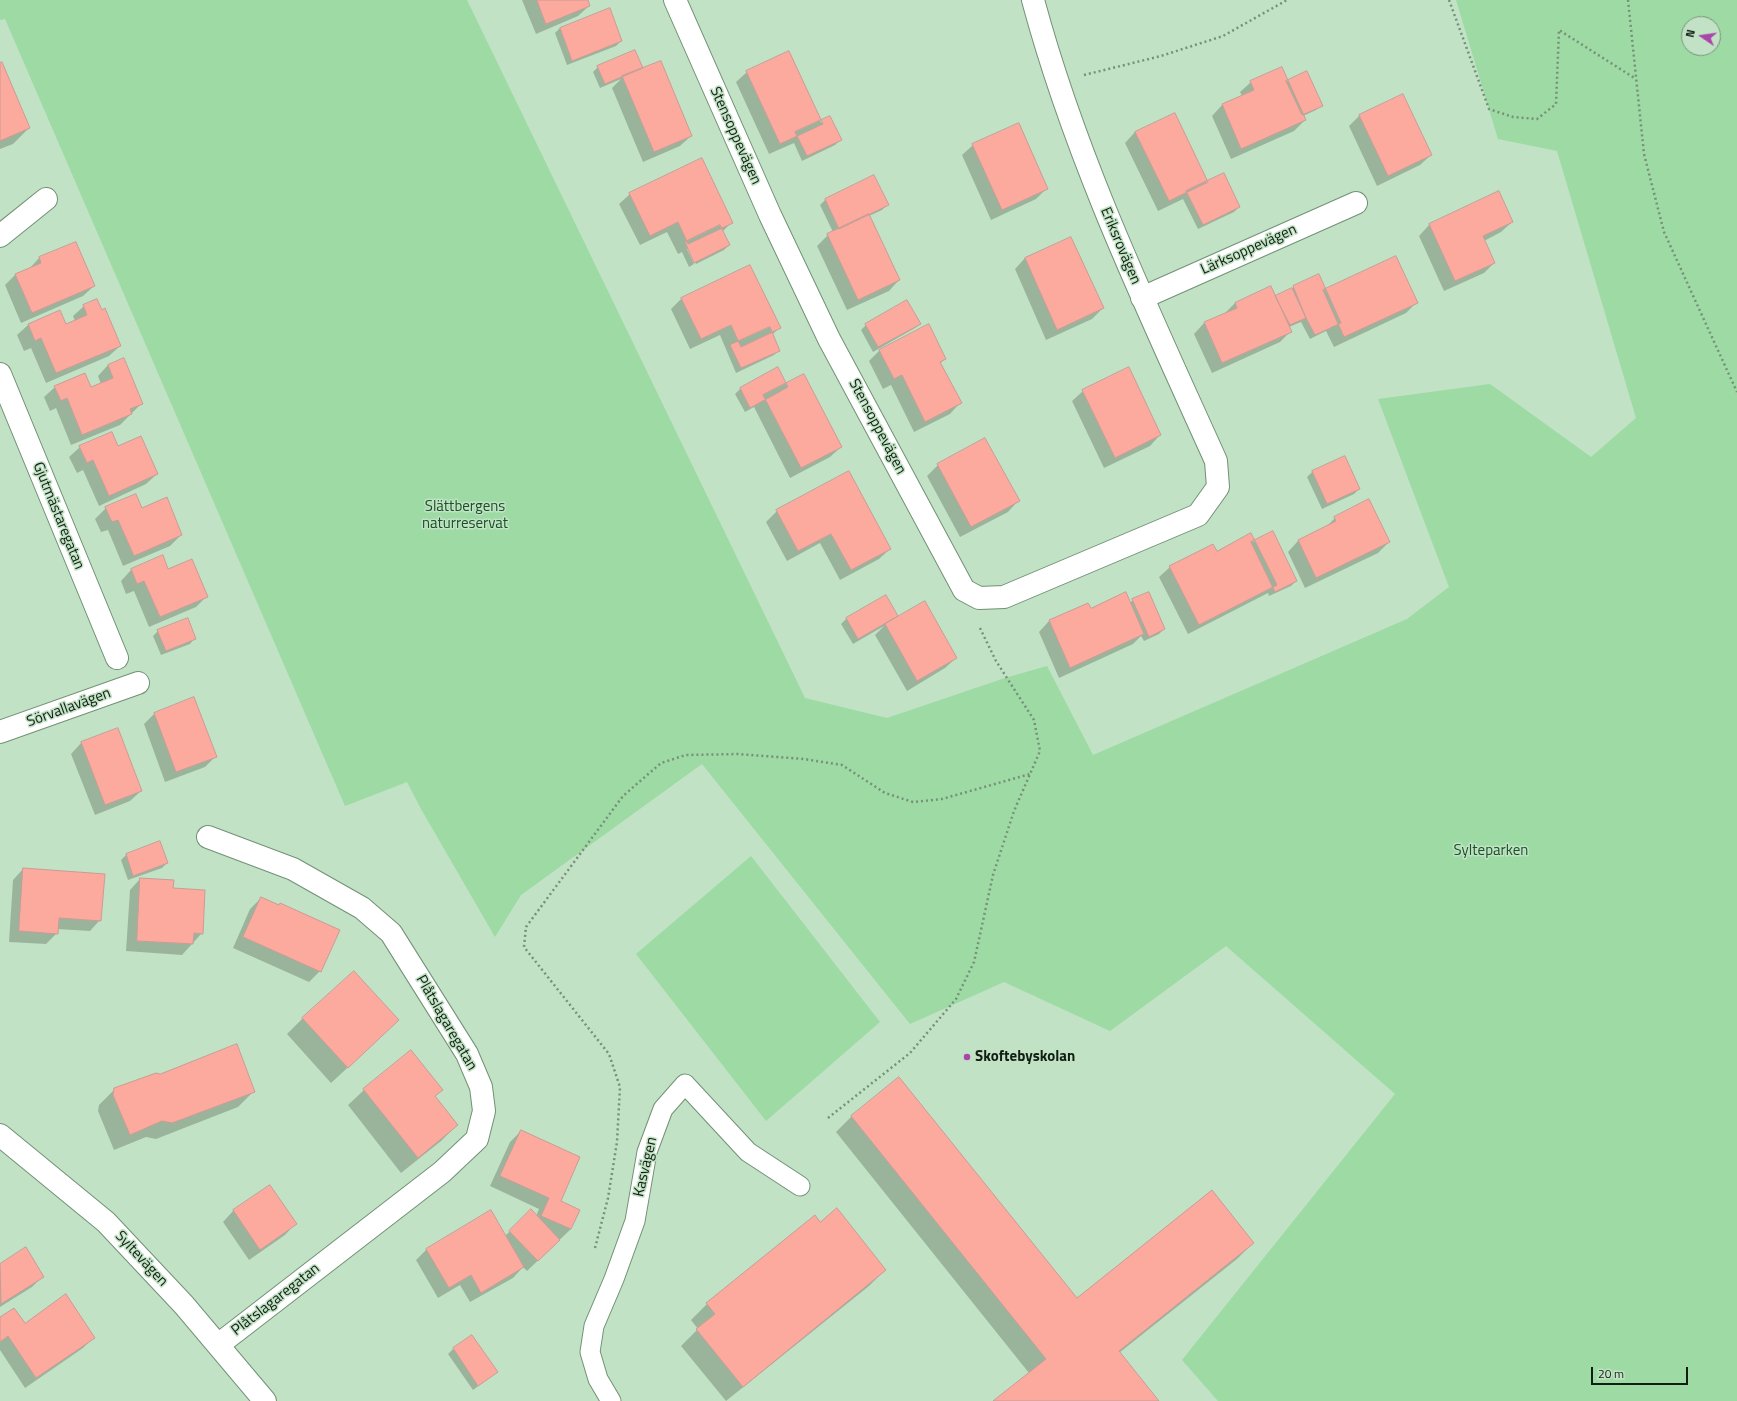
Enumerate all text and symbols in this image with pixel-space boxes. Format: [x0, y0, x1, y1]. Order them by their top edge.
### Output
north arrow [1681, 16, 1721, 56]
text: N [1682, 28, 1699, 39]
street label: Stensoppevägen [705, 84, 765, 188]
street label: Eriksrovägen [1096, 205, 1144, 287]
street label: Lärksoppevägen [1198, 221, 1300, 279]
street label: Stensoppevägen [844, 376, 910, 478]
street label: Gjutmästaregatan [28, 460, 88, 572]
park label: Slättbergens naturreservat [422, 498, 508, 533]
street label: Sörvallavägen [24, 684, 114, 732]
park label: Sylteparken [1454, 842, 1528, 860]
street label: Plåtslagaregatan [411, 972, 481, 1074]
place label: Skoftebyskolan [975, 1048, 1075, 1066]
marker: Skoftebyskolan [962, 1052, 972, 1062]
street label: Kasvägen [630, 1135, 662, 1199]
street label: Syltevägen [111, 1227, 171, 1291]
street label: Plåtslagaregatan [228, 1260, 324, 1340]
scale bar [1593, 1359, 1690, 1385]
text: 20 m [1598, 1364, 1624, 1383]

